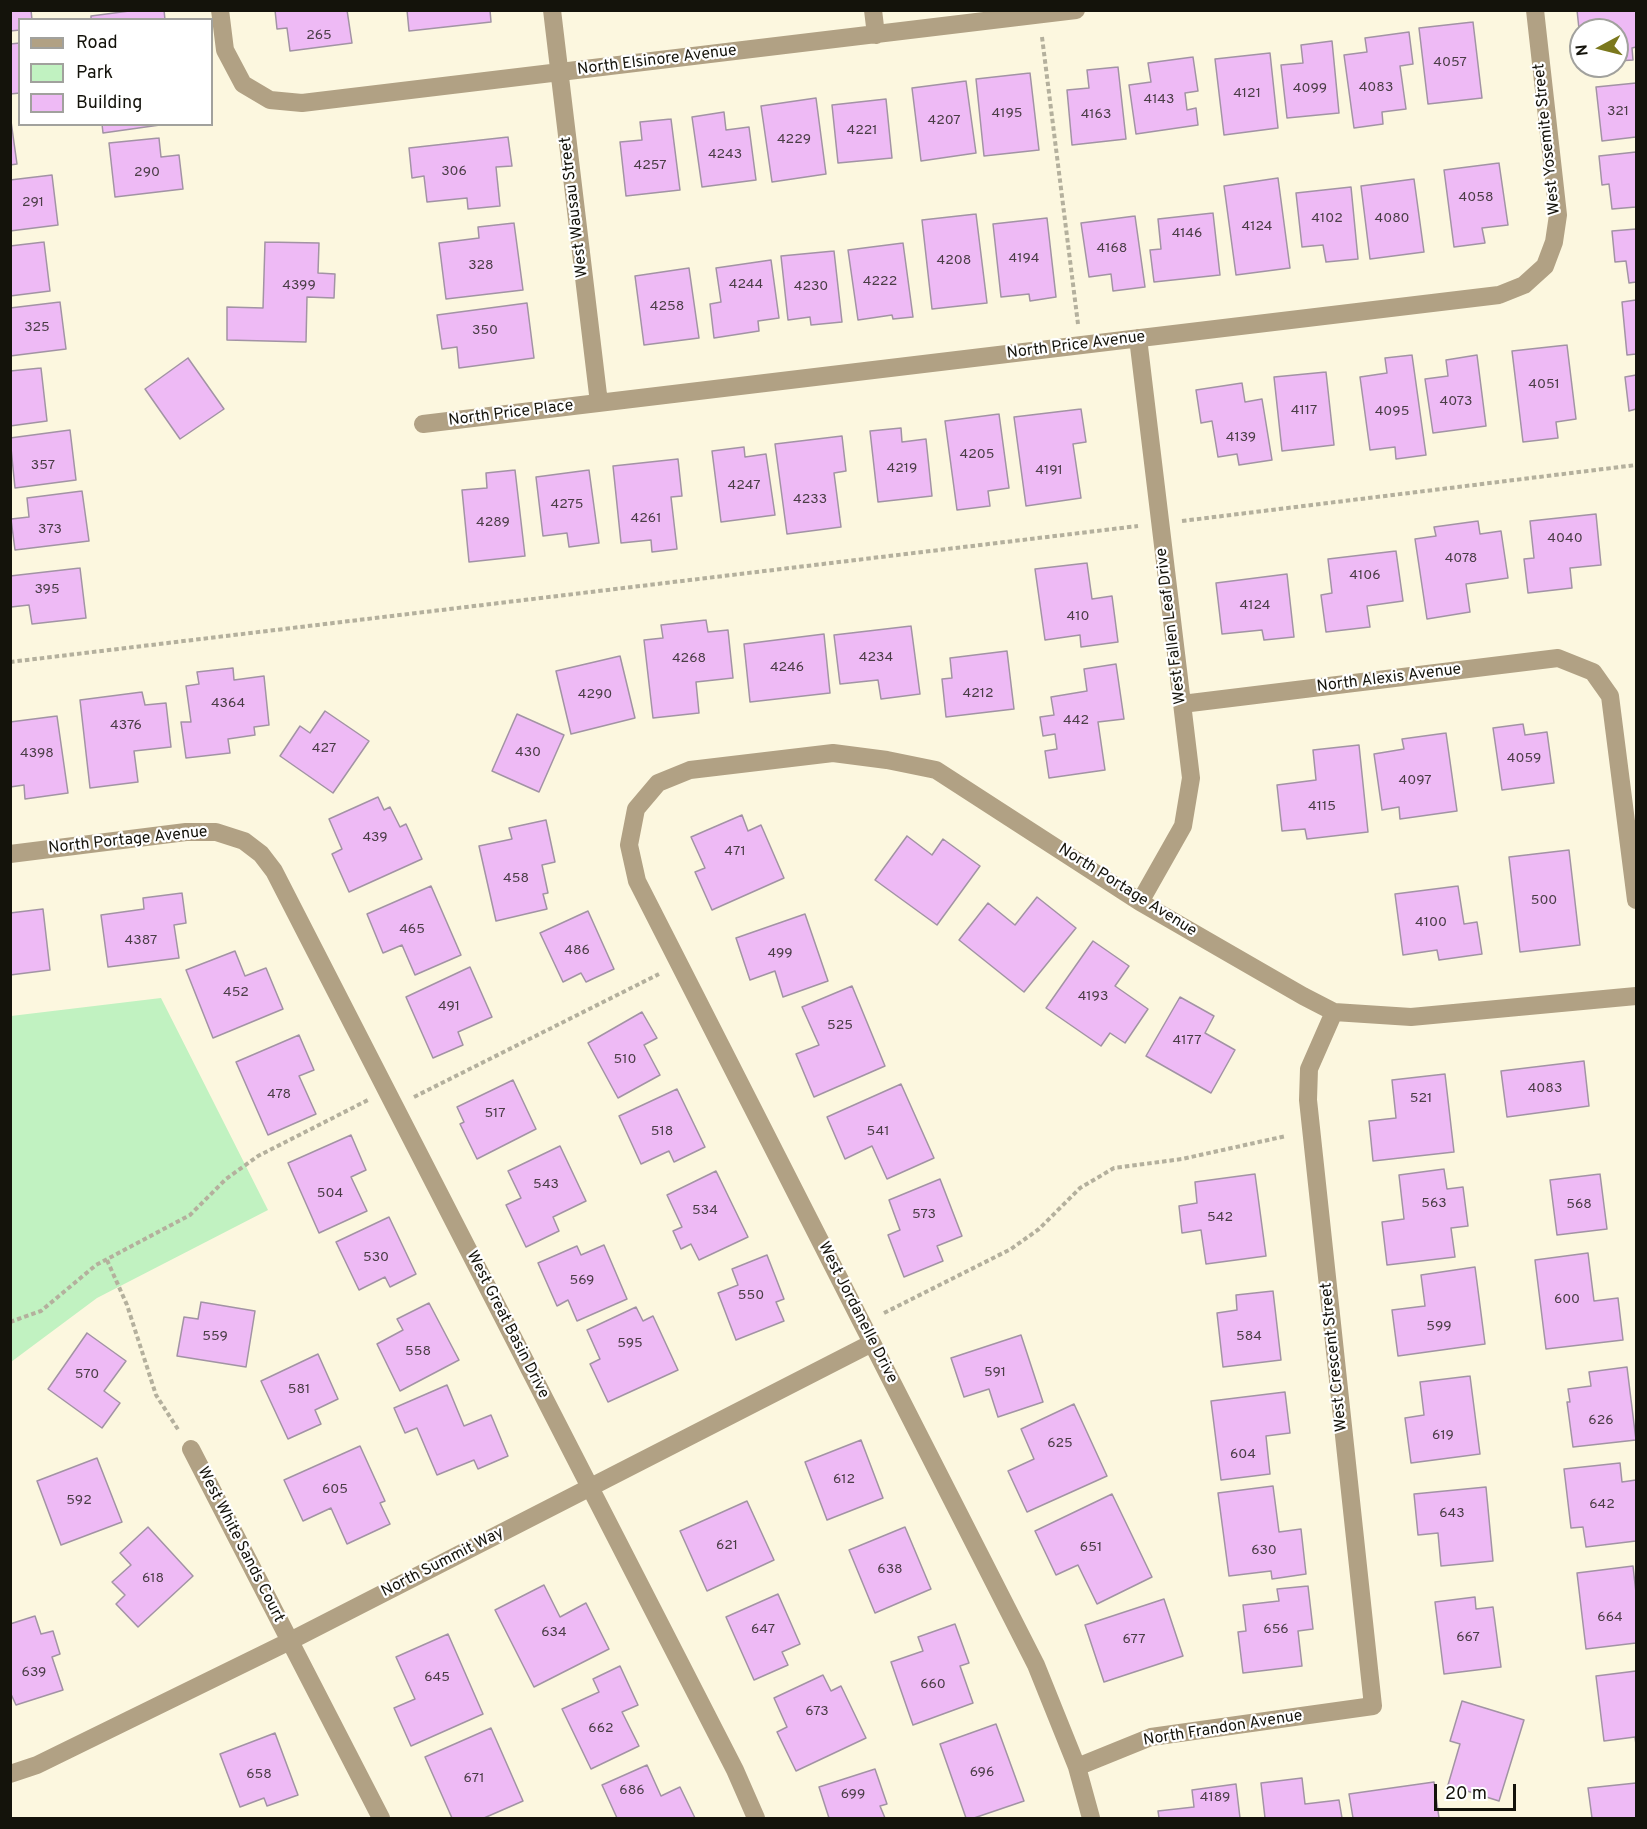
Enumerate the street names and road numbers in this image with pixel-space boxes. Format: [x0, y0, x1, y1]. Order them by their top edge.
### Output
street label: North Elsinore Avenue [576, 42, 738, 80]
street label: West Yosemite Street [1530, 62, 1566, 216]
street label: West Wausau Street [557, 135, 593, 279]
street label: North Price Avenue [1006, 328, 1146, 364]
street label: North Price Place [447, 397, 575, 431]
street label: West Fallen Leaf Drive [1153, 547, 1191, 705]
street label: North Alexis Avenue [1316, 661, 1462, 697]
street label: North Portage Avenue [47, 823, 209, 859]
street label: North Portage Avenue [1054, 840, 1200, 942]
street label: West Jordanelle Drive [813, 1239, 901, 1387]
street label: West Great Basin Drive [461, 1248, 553, 1402]
street label: West Crescent Street [1318, 1281, 1352, 1433]
street label: West White Sands Court [192, 1464, 288, 1626]
street label: North Summit Way [379, 1524, 507, 1602]
street label: North Frandon Avenue [1142, 1707, 1304, 1751]

